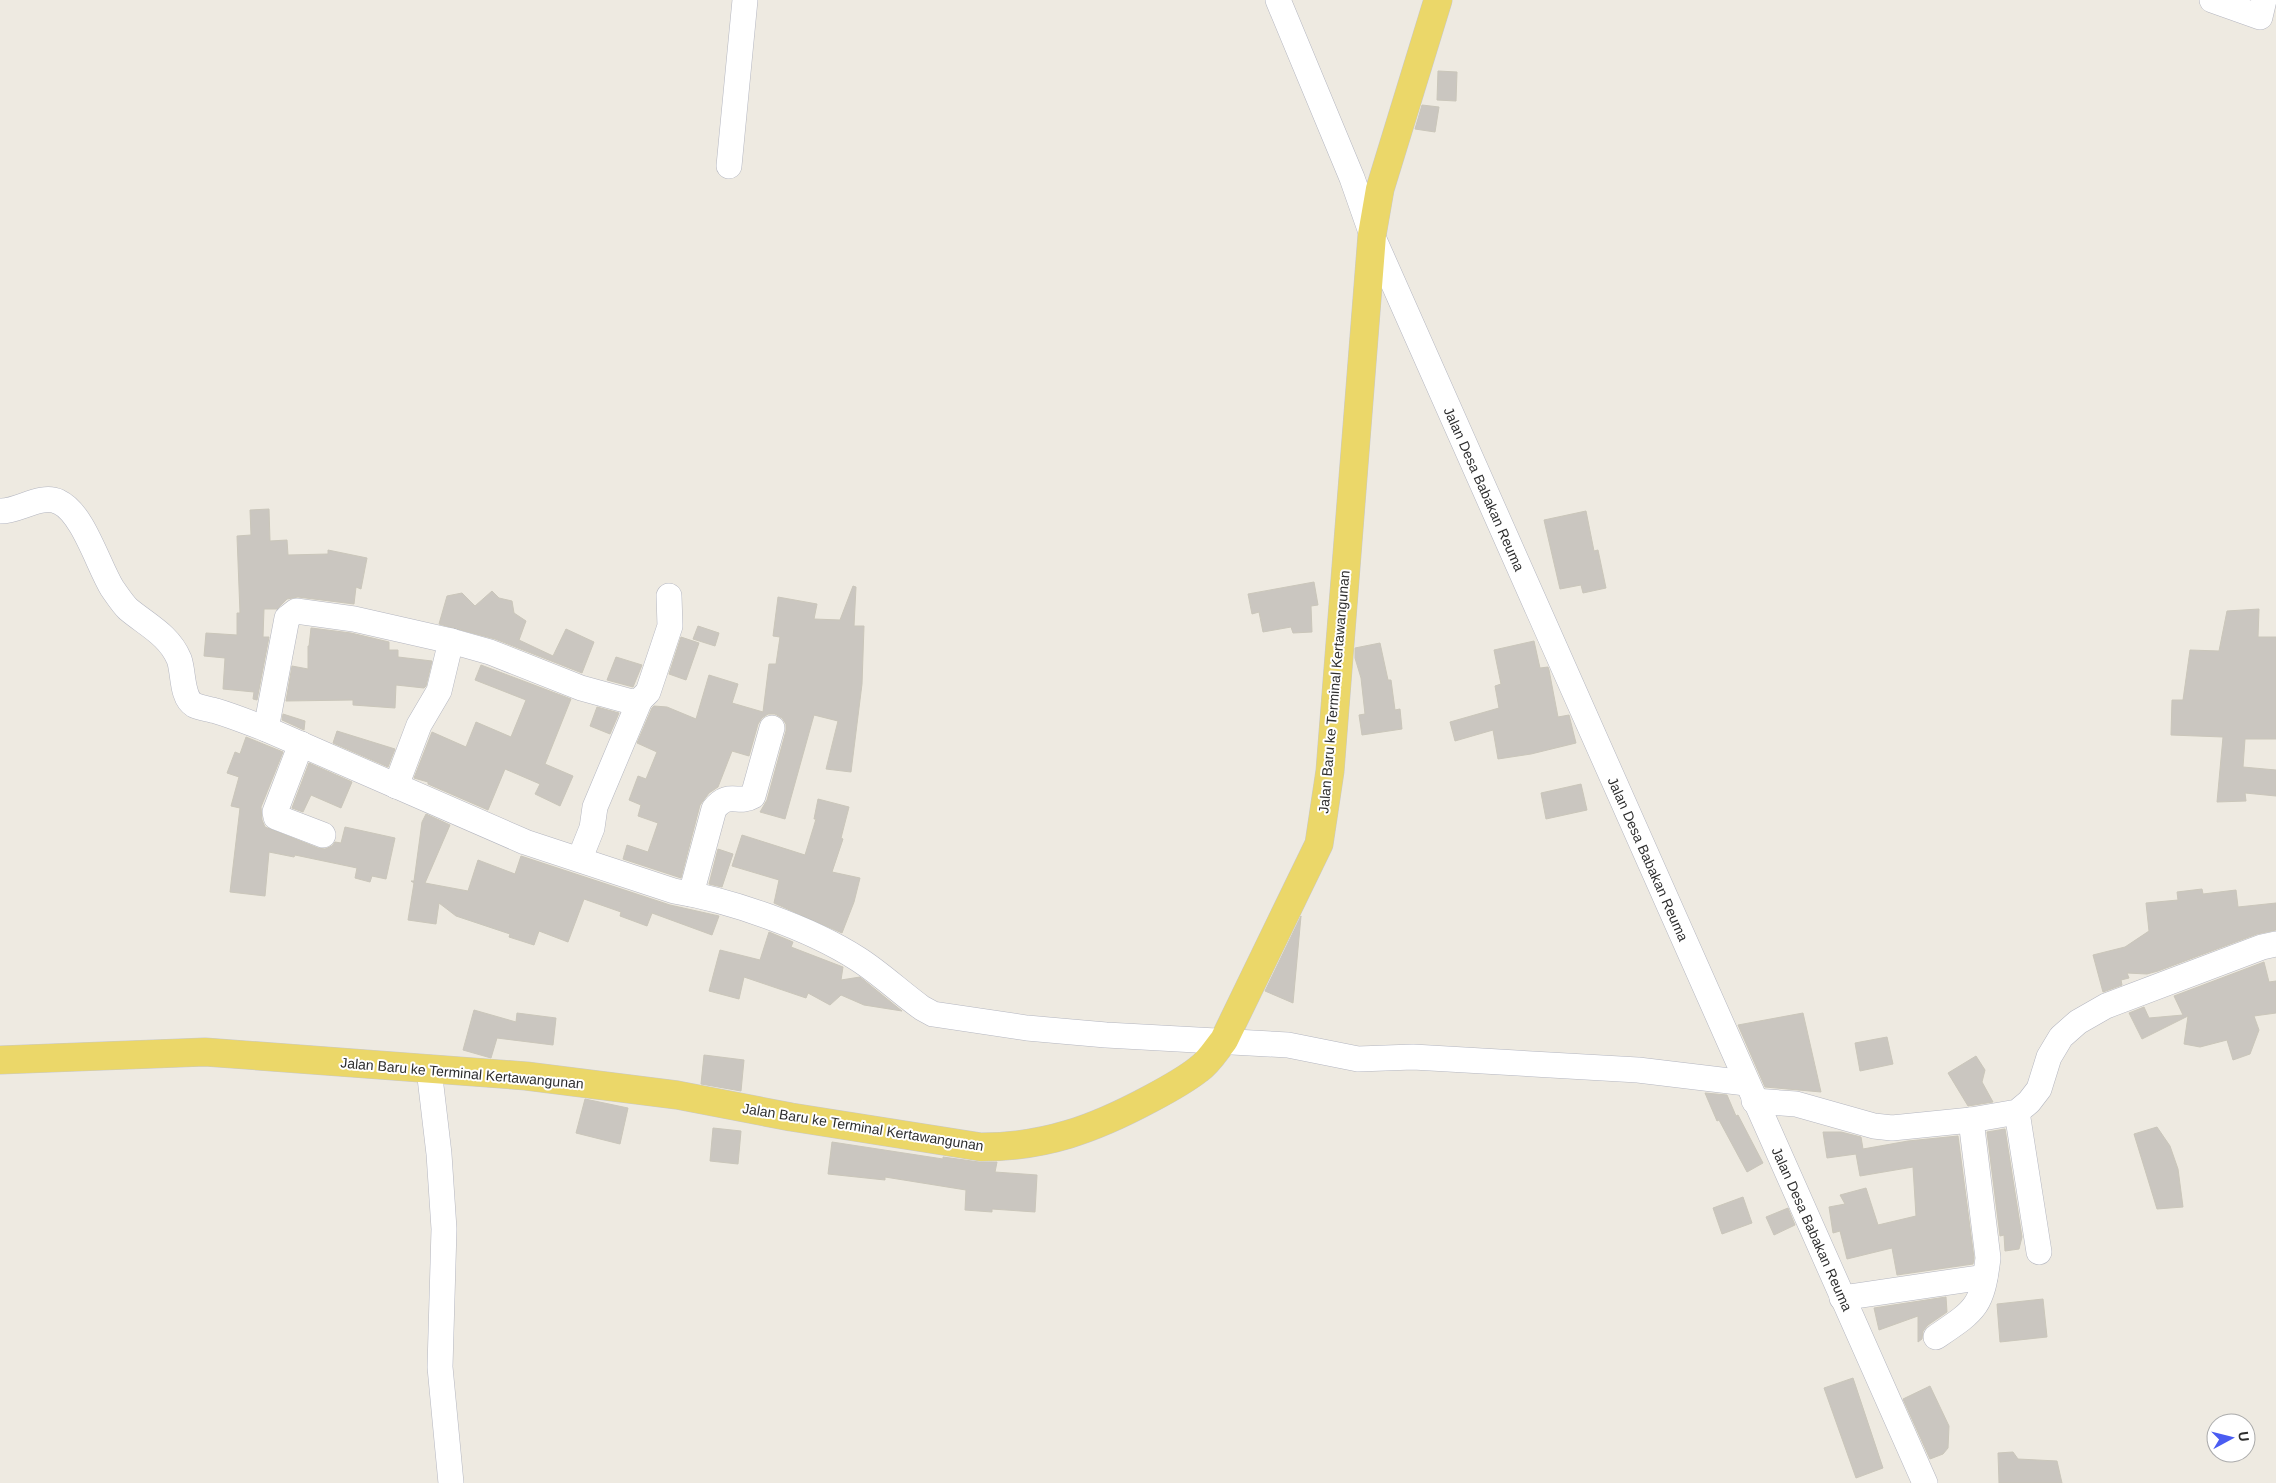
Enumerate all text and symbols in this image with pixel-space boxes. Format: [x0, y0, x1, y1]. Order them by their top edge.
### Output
street label: Jalan Desa Babakan Reuma [1440, 404, 1528, 574]
street label: Jalan Baru ke Terminal Kertawangunan [1315, 570, 1353, 814]
street label: Jalan Desa Babakan Reuma [1604, 774, 1692, 944]
street label: Jalan Baru ke Terminal Kertawangunan [340, 1054, 584, 1092]
street label: Jalan Baru ke Terminal Kertawangunan [741, 1100, 985, 1154]
street label: Jalan Desa Babakan Reuma [1768, 1144, 1856, 1314]
north arrow [2206, 1413, 2256, 1463]
text: U [2235, 1430, 2252, 1442]

